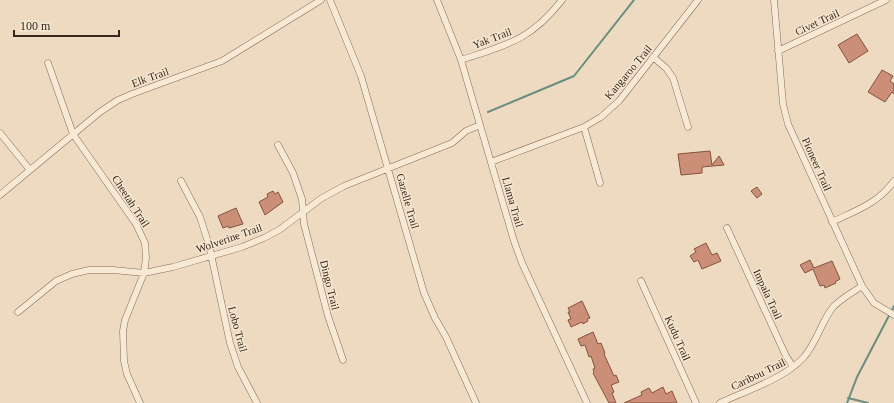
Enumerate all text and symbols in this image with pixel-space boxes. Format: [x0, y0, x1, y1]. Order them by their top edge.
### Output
street label: Civet Trail [793, 7, 841, 37]
scale bar [14, 12, 119, 38]
text: 100 m [20, 19, 51, 33]
street label: Yak Trail [471, 25, 513, 51]
street label: Kangaroo Trail [602, 43, 654, 101]
street label: Elk Trail [130, 65, 170, 89]
street label: Pioneer Trail [800, 135, 834, 193]
street label: Gazelle Trail [394, 172, 422, 230]
street label: Cheetah Trail [110, 173, 152, 229]
street label: Llama Trail [500, 176, 526, 228]
street label: Wolverine Trail [194, 221, 264, 255]
street label: Dingo Trail [318, 259, 342, 311]
street label: Impala Trail [751, 267, 785, 321]
street label: Lobo Trail [226, 305, 250, 353]
street label: Kudu Trail [663, 314, 693, 362]
street label: Caribou Trail [729, 356, 787, 392]

